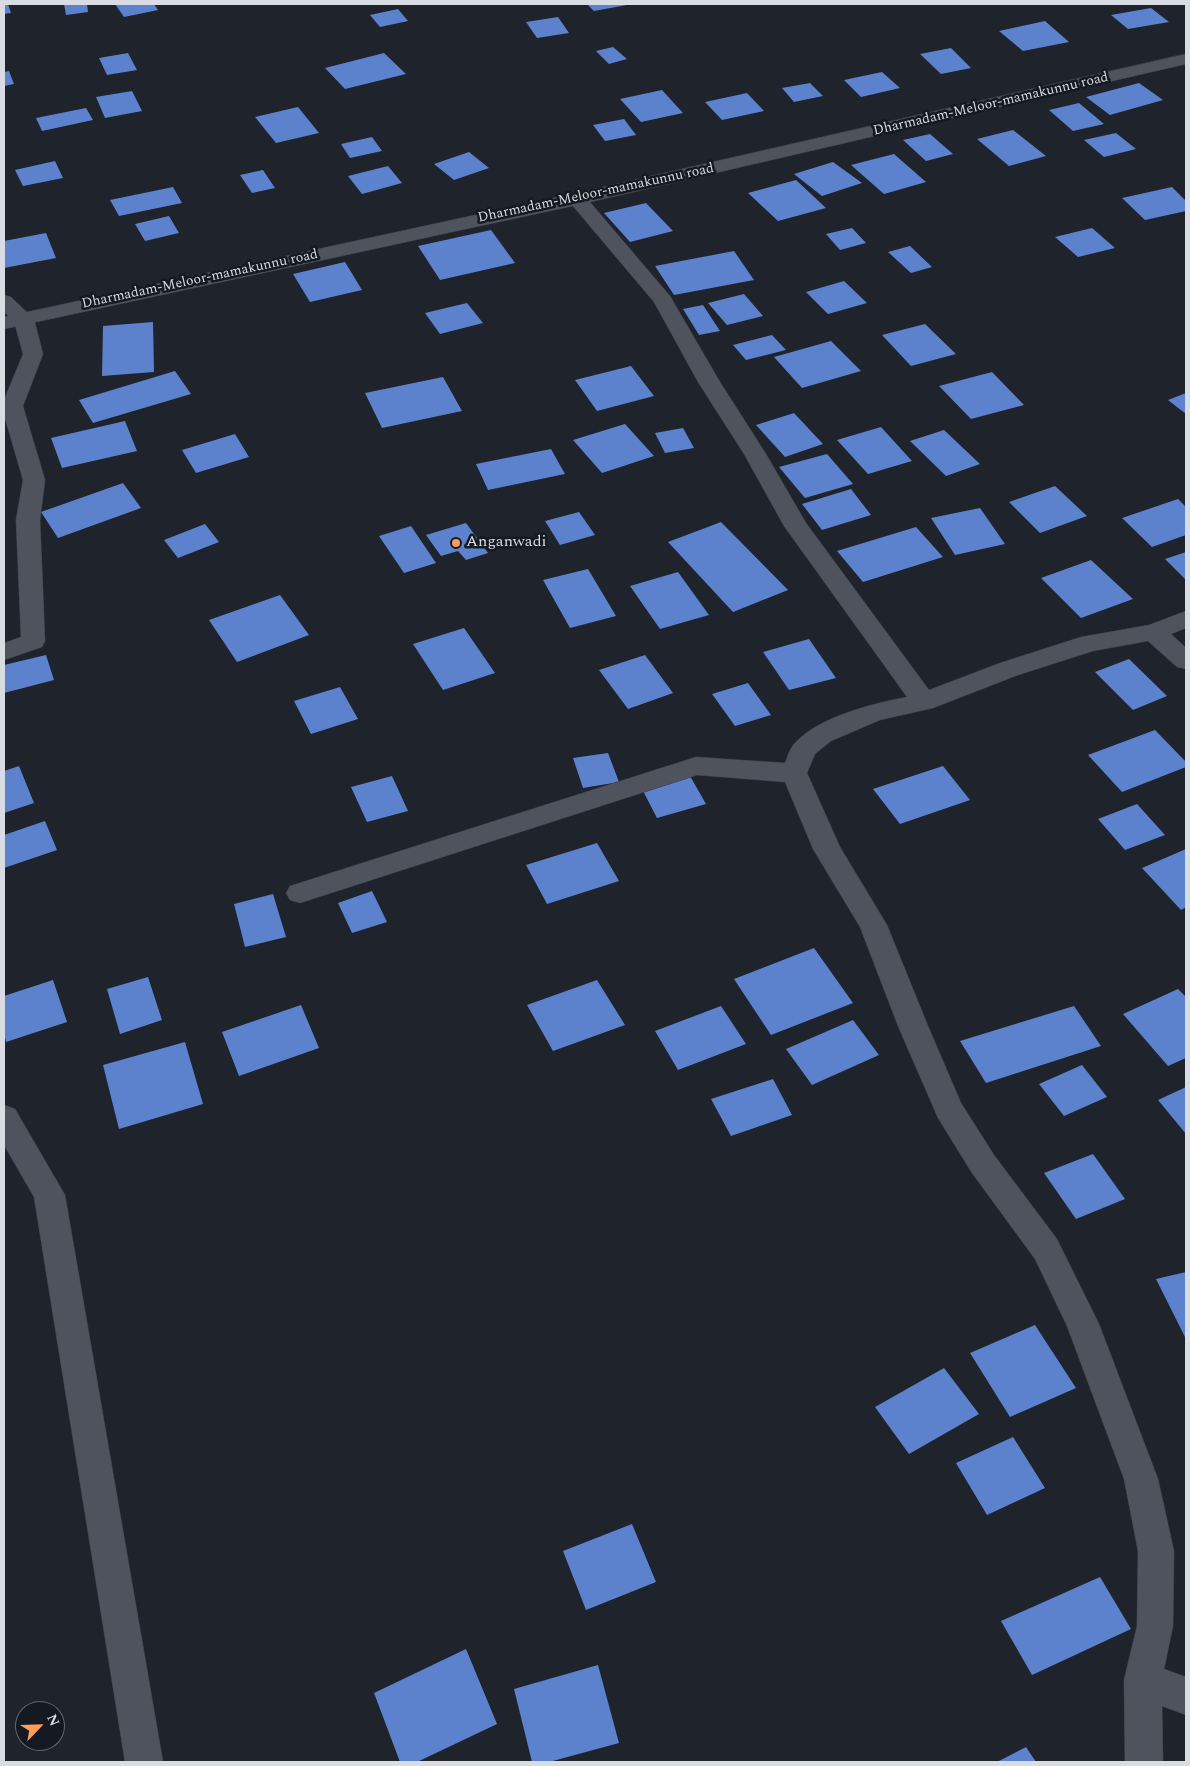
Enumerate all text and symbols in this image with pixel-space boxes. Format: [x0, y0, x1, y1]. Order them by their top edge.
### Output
street label: Dharmadam-Meloor-mamakunnu road [872, 70, 1110, 140]
street label: Dharmadam-Meloor-mamakunnu road [476, 161, 716, 227]
street label: Dharmadam-Meloor-mamakunnu road [80, 247, 320, 313]
place label: Anganwadi [466, 533, 547, 553]
marker: Anganwadi [450, 537, 462, 549]
north arrow [15, 1701, 65, 1751]
text: N [41, 1711, 65, 1730]

